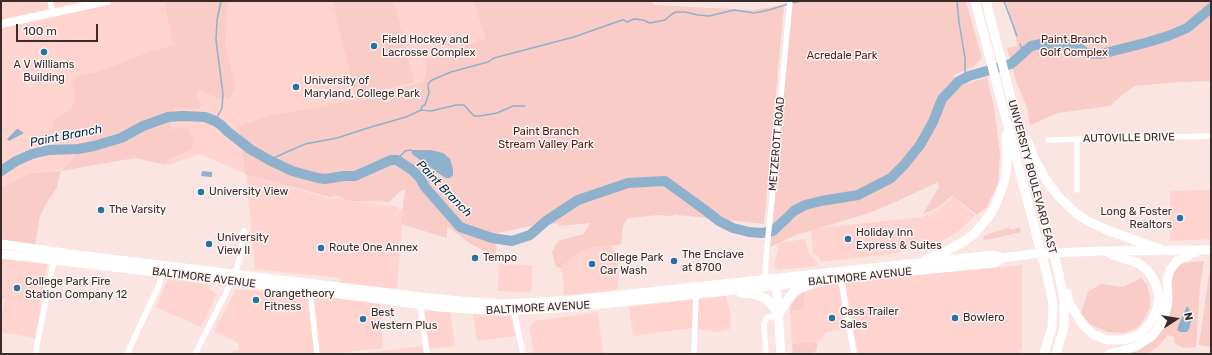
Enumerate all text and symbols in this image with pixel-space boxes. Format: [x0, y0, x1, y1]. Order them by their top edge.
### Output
scale bar [18, 16, 100, 42]
text: 100 m [23, 24, 57, 38]
place label: Field Hockey and Lacrosse Complex [382, 33, 475, 59]
park label: Paint Branch Golf Complex [1040, 33, 1108, 59]
marker: Field Hockey and Lacrosse Complex [369, 41, 379, 51]
marker: A V Williams Building [39, 47, 49, 57]
park label: Acredale Park [807, 49, 877, 63]
place label: A V Williams Building [14, 58, 74, 84]
place label: University of Maryland, College Park [304, 74, 420, 100]
marker: University of Maryland, College Park [291, 82, 301, 92]
street label: METZEROTT ROAD [766, 96, 788, 192]
street label: UNIVERSITY BOULEVARD EAST [1005, 98, 1059, 256]
water label: Paint Branch [29, 122, 103, 150]
park label: Paint Branch Stream Valley Park [498, 125, 594, 151]
street label: AUTOVILLE DRIVE [1083, 131, 1175, 145]
water label: Paint Branch [413, 158, 475, 220]
place label: University View [209, 185, 288, 199]
marker: University View [196, 187, 206, 197]
place label: The Varsity [109, 203, 166, 217]
marker: The Varsity [96, 205, 106, 215]
place label: Long & Foster Realtors [1100, 205, 1172, 231]
marker: Long & Foster Realtors [1175, 213, 1185, 223]
place label: Holiday Inn Express & Suites [856, 226, 942, 252]
place label: University View II [217, 231, 269, 257]
marker: Holiday Inn Express & Suites [843, 234, 853, 244]
marker: University View II [204, 239, 214, 249]
place label: Route One Annex [329, 241, 418, 255]
marker: Route One Annex [316, 243, 326, 253]
place label: The Enclave at 8700 [682, 248, 744, 274]
place label: Tempo [483, 251, 517, 265]
place label: College Park Car Wash [600, 251, 663, 277]
marker: Tempo [470, 253, 480, 263]
marker: The Enclave at 8700 [669, 256, 679, 266]
marker: College Park Car Wash [587, 259, 597, 269]
street label: BALTIMORE AVENUE [151, 265, 257, 291]
street label: BALTIMORE AVENUE [807, 265, 913, 289]
place label: College Park Fire Station Company 12 [25, 275, 127, 301]
marker: College Park Fire Station Company 12 [12, 283, 22, 293]
place label: Orangetheory Fitness [264, 287, 335, 313]
marker: Orangetheory Fitness [251, 295, 261, 305]
street label: BALTIMORE AVENUE [486, 299, 590, 317]
north arrow [1156, 299, 1196, 339]
place label: Cass Trailer Sales [840, 305, 899, 331]
place label: Best Western Plus [371, 306, 437, 332]
place label: Bowlero [963, 311, 1005, 325]
text: N [1181, 311, 1195, 322]
marker: Cass Trailer Sales [827, 313, 837, 323]
marker: Bowlero [950, 313, 960, 323]
marker: Best Western Plus [358, 314, 368, 324]

